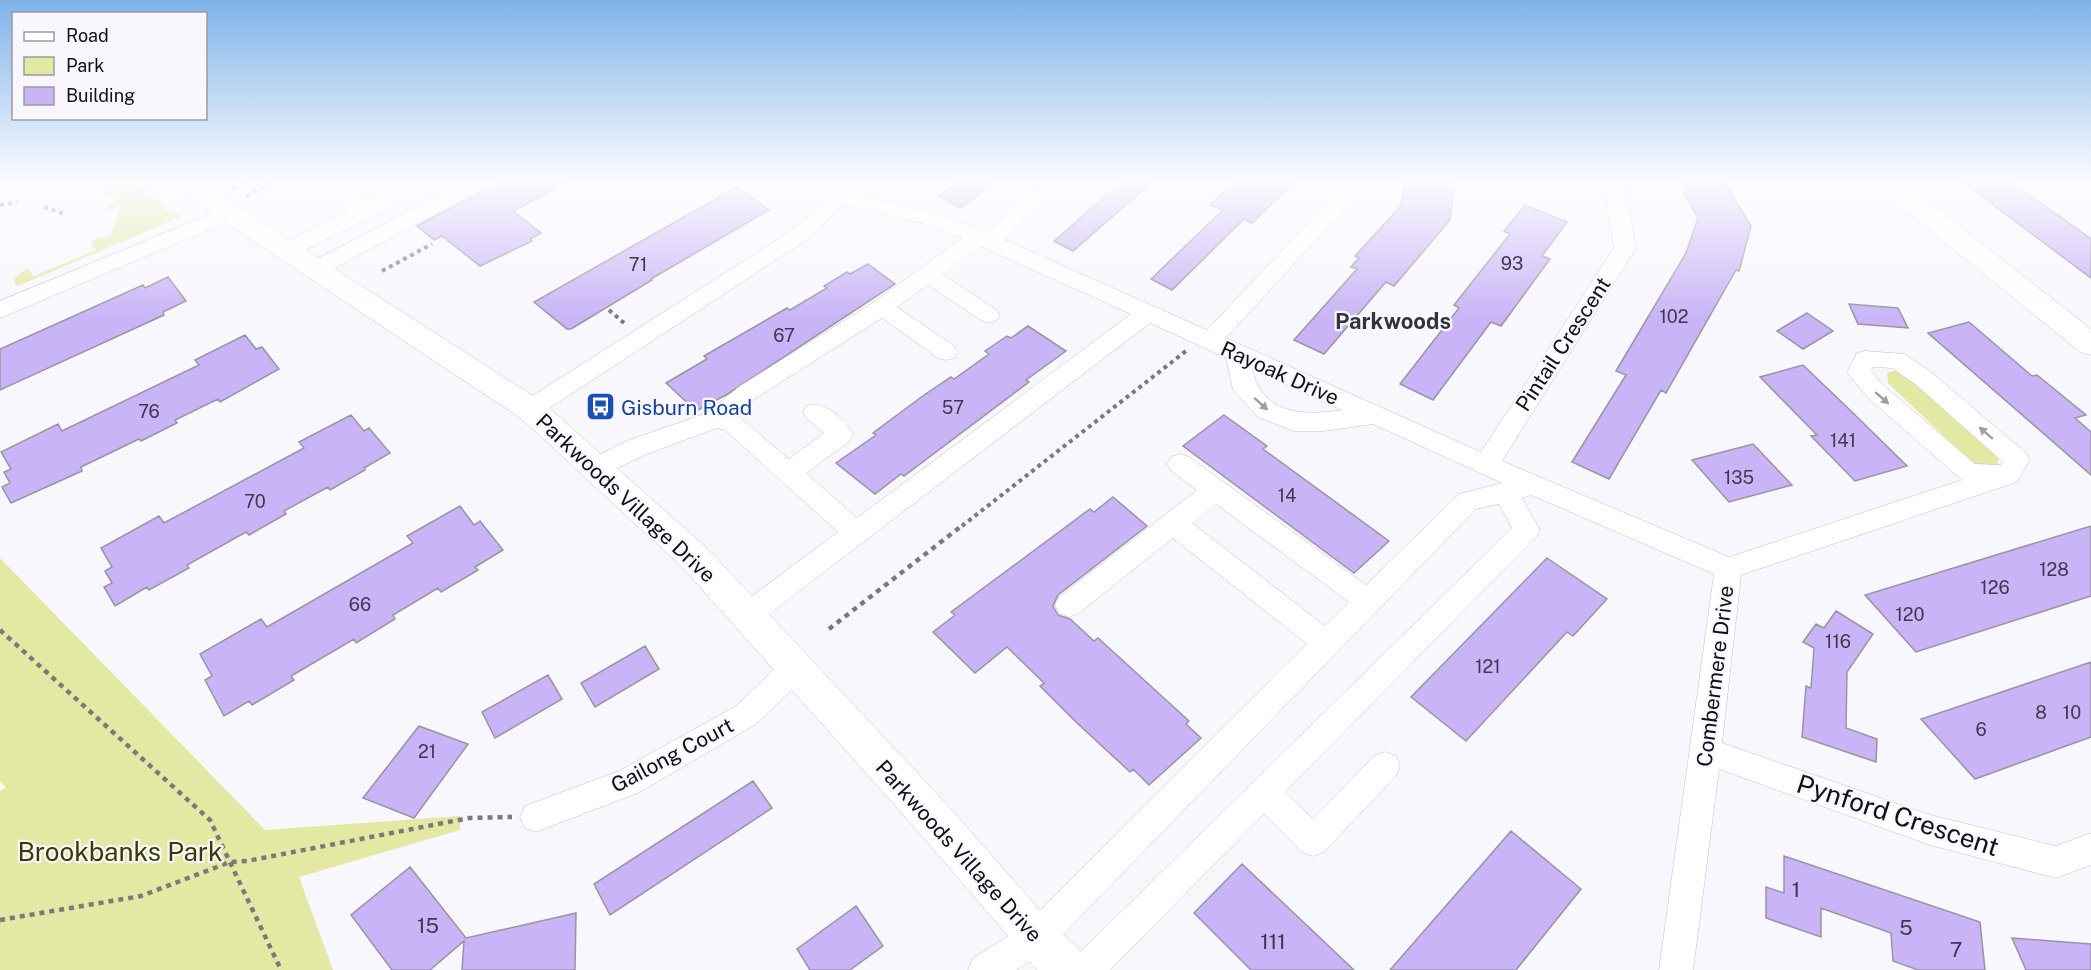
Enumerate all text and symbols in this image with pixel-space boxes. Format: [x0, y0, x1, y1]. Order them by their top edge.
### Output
legend [12, 12, 207, 120]
text: Road [66, 25, 109, 46]
text: Park [66, 55, 104, 76]
text: Building [66, 85, 135, 106]
house number: 93 [1501, 253, 1523, 274]
house number: 71 [629, 254, 647, 275]
street label: Pintail Crescent [1510, 272, 1616, 416]
house number: 102 [1659, 306, 1689, 327]
district label: Parkwoods [1335, 308, 1451, 334]
house number: 67 [773, 325, 795, 346]
street label: Rayoak Drive [1217, 336, 1343, 410]
bus stop icon: Gisburn Road [584, 391, 616, 423]
one-way arrow [1874, 391, 1889, 404]
place label: Gisburn Road [621, 395, 752, 420]
house number: 57 [942, 397, 964, 418]
one-way arrow [1253, 397, 1268, 411]
house number: 76 [138, 401, 160, 422]
street label: Parkwoods Village Drive [531, 408, 721, 588]
one-way arrow [1979, 427, 1994, 440]
house number: 141 [1830, 430, 1856, 451]
house number: 135 [1724, 467, 1754, 488]
house number: 14 [1278, 485, 1296, 506]
house number: 70 [244, 491, 266, 512]
house number: 128 [2039, 559, 2069, 580]
house number: 126 [1980, 577, 2010, 598]
street label: Combermere Drive [1691, 584, 1739, 768]
house number: 66 [349, 594, 371, 615]
house number: 120 [1895, 604, 1925, 625]
house number: 116 [1825, 631, 1851, 652]
house number: 121 [1475, 656, 1501, 677]
house number: 8 [2035, 702, 2047, 723]
house number: 10 [2063, 702, 2081, 723]
street label: Gailong Court [607, 712, 737, 798]
house number: 6 [1975, 719, 1987, 740]
house number: 21 [418, 741, 436, 762]
street label: Parkwoods Village Drive [871, 755, 1047, 947]
street label: Pynford Crescent [1793, 768, 2003, 862]
park label: Brookbanks Park [17, 836, 223, 867]
house number: 1 [1792, 877, 1800, 902]
house number: 15 [417, 913, 439, 938]
house number: 5 [1899, 915, 1913, 940]
house number: 111 [1260, 929, 1286, 954]
house number: 7 [1950, 937, 1962, 962]

